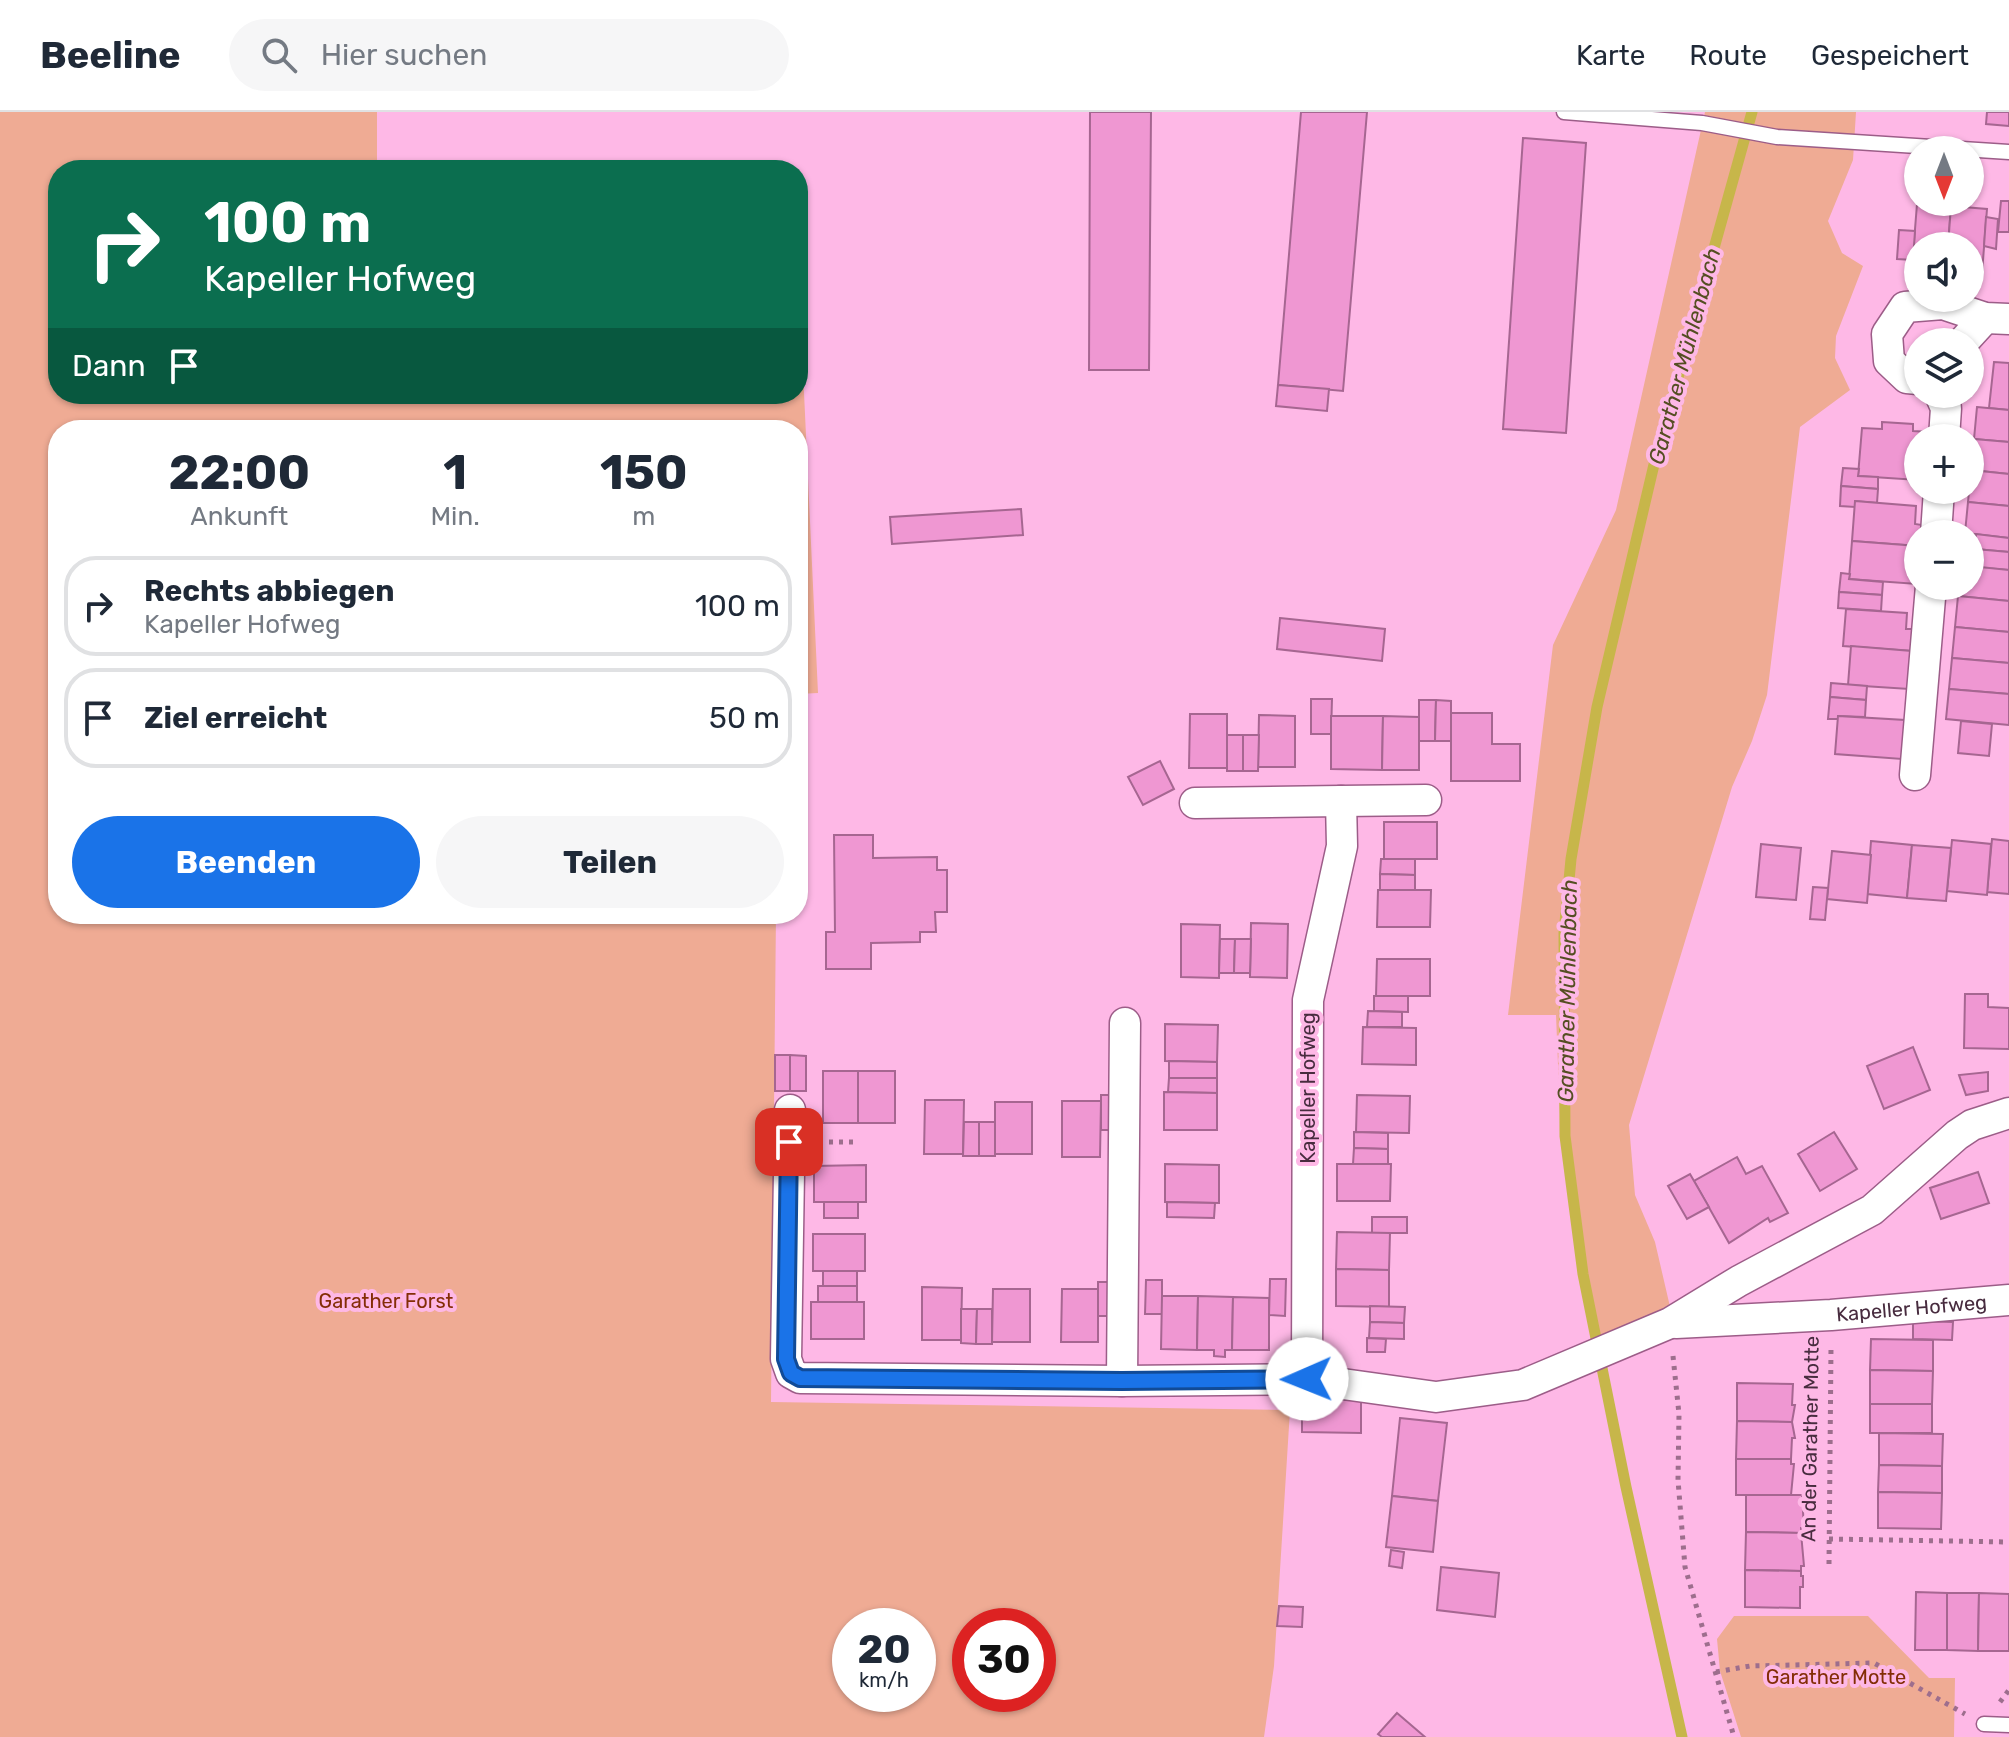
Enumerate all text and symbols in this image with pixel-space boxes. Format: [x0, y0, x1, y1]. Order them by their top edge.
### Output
search box [229, 19, 789, 91]
text: Beeline [40, 32, 181, 78]
icon: search [257, 33, 301, 77]
text: Hier suchen [321, 37, 487, 73]
text: Karte [1576, 39, 1645, 72]
text: Route [1689, 39, 1767, 72]
text: Gespeichert [1811, 39, 1969, 72]
north arrow [1904, 136, 1984, 216]
map controls [1904, 136, 1984, 600]
text: 100 m [204, 190, 371, 256]
icon: right [72, 192, 176, 296]
button: sound [1904, 232, 1984, 312]
water label: Garather Mühlenbach [1643, 245, 1726, 468]
text: Kapeller Hofweg [204, 257, 476, 300]
button: layers [1904, 328, 1984, 408]
icon: arrive [162, 344, 206, 388]
text: Dann [72, 348, 146, 384]
button: + [1904, 424, 1984, 504]
text: 22:00 [168, 444, 310, 501]
text: 1 [443, 444, 467, 501]
text: 150 [600, 444, 688, 501]
text: Ankunft [190, 501, 288, 532]
text: Min. [430, 501, 480, 532]
text: m [632, 501, 655, 532]
button: − [1904, 520, 1984, 600]
text: Rechts abbiegen [144, 573, 394, 609]
icon: right [76, 584, 120, 628]
text: 100 m [695, 588, 780, 624]
text: Kapeller Hofweg [144, 609, 341, 640]
icon: arrive [76, 696, 120, 740]
text: Ziel erreicht [144, 700, 327, 736]
text: 50 m [709, 700, 780, 736]
button: Beenden [72, 816, 420, 908]
button: Teilen [436, 816, 784, 908]
water label: Garather Mühlenbach [1552, 879, 1583, 1103]
street label: Kapeller Hofweg [1296, 1012, 1320, 1164]
pin [755, 1108, 823, 1176]
icon: arrive [767, 1120, 811, 1164]
park label: Garather Forst [319, 1289, 454, 1313]
street label: Kapeller Hofweg [1835, 1290, 1988, 1327]
street label: An der Garather Motte [1796, 1336, 1824, 1542]
position arrow [1265, 1337, 1349, 1421]
speed limit sign: 30 [952, 1608, 1056, 1712]
text: 20 [857, 1626, 911, 1673]
park label: Garather Motte [1766, 1665, 1906, 1689]
text: km/h [859, 1668, 909, 1692]

